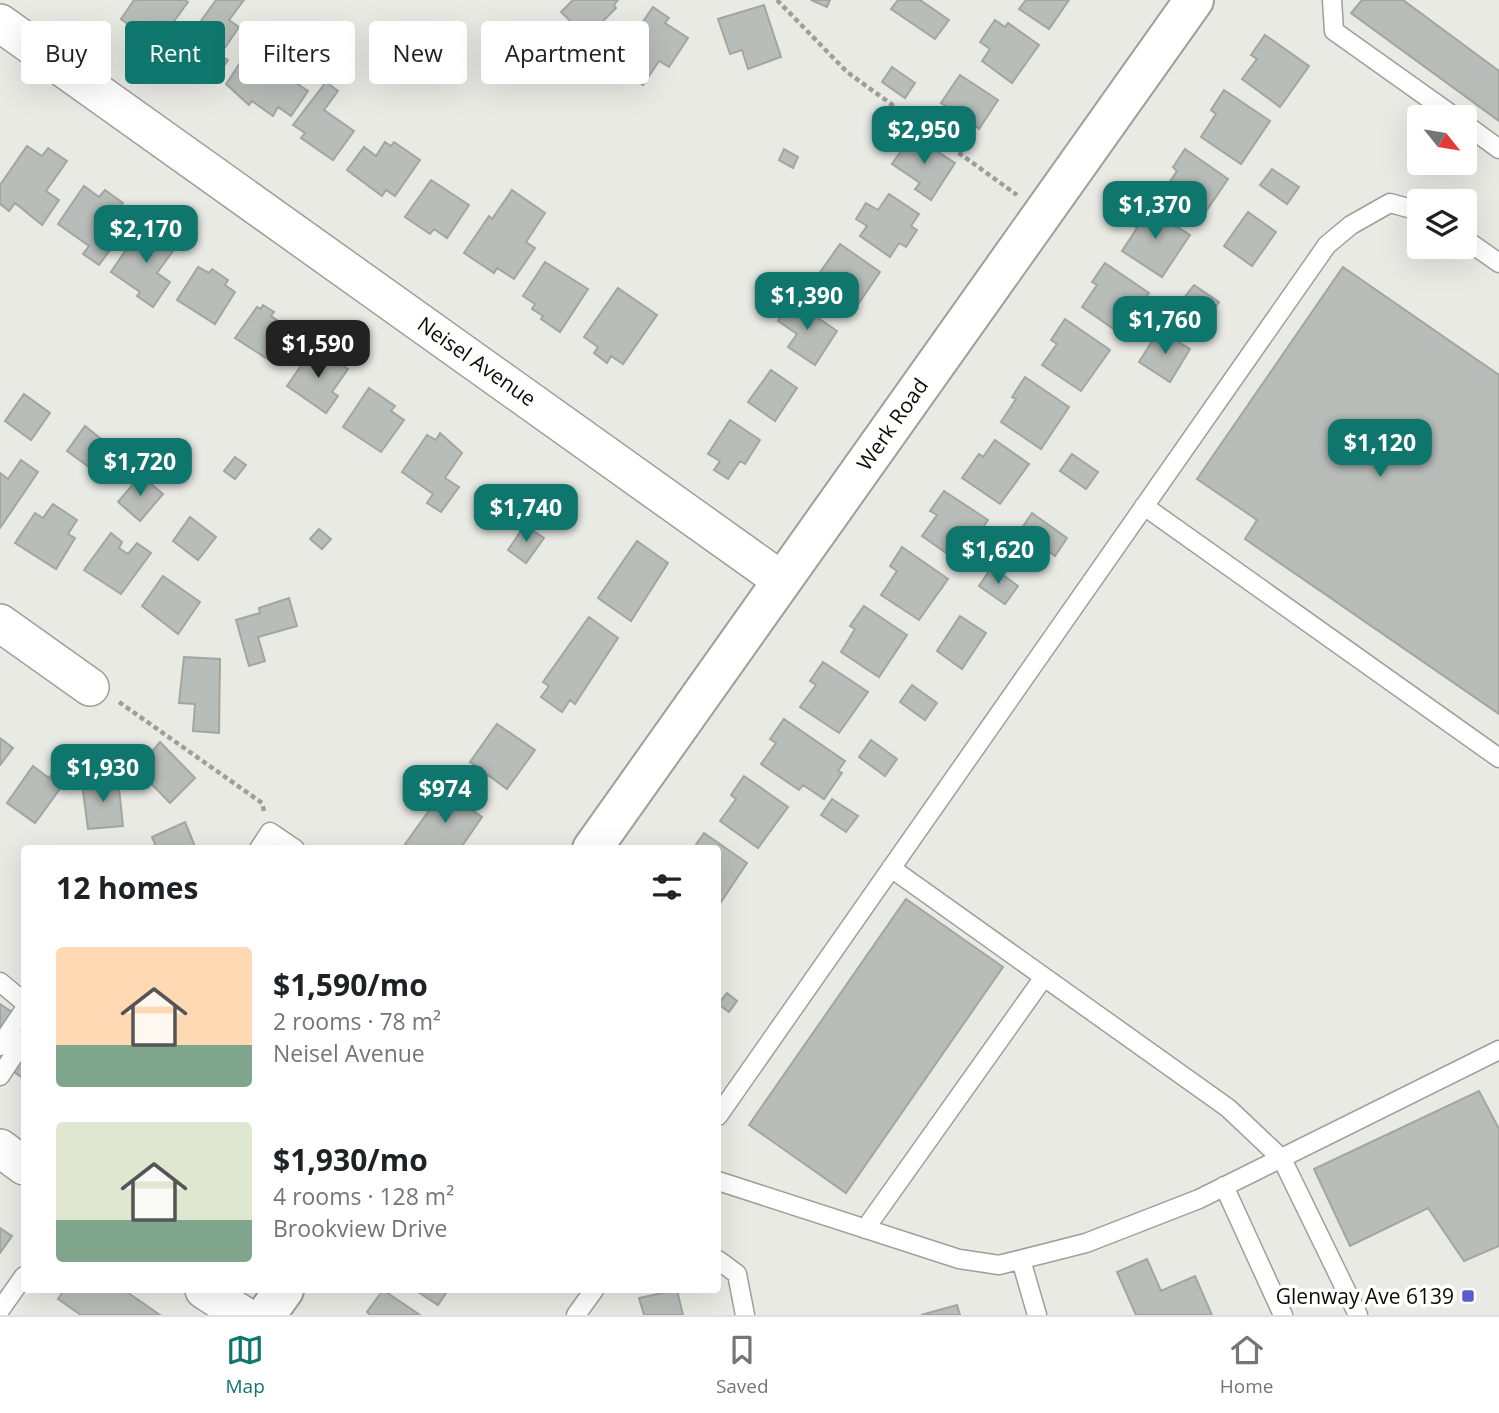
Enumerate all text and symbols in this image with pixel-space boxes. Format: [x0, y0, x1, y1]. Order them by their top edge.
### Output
chip: Buy [21, 21, 111, 84]
chip: Rent [125, 21, 225, 84]
chip: Filters [239, 21, 355, 84]
chip: New [369, 21, 467, 84]
chip: Apartment [481, 21, 649, 84]
north arrow [1407, 105, 1477, 175]
map controls [1407, 105, 1477, 259]
pin: $2,950 [867, 106, 981, 166]
text: $2,950 [888, 113, 960, 145]
pin: $1,370 [1098, 182, 1212, 241]
text: $1,370 [1119, 188, 1191, 220]
button: layers [1407, 189, 1477, 259]
pin: $2,170 [89, 205, 203, 265]
text: $2,170 [110, 212, 182, 244]
pin: $1,390 [750, 272, 864, 332]
text: $1,390 [771, 279, 843, 311]
pin: $1,760 [1108, 296, 1222, 356]
text: $1,760 [1129, 303, 1201, 335]
street label: Neisel Avenue [412, 310, 542, 412]
pin: $1,590 [261, 320, 375, 380]
text: $1,590 [282, 327, 354, 359]
street label: Werk Road [850, 372, 934, 476]
pin: $1,120 [1323, 420, 1437, 479]
text: $1,120 [1344, 426, 1416, 458]
pin: $1,720 [83, 438, 197, 498]
text: $1,720 [104, 445, 176, 477]
pin: $1,740 [469, 484, 583, 544]
text: $1,740 [490, 491, 562, 523]
pin: $1,620 [941, 526, 1055, 586]
text: $1,620 [962, 533, 1034, 565]
pin: $1,930 [46, 744, 160, 804]
text: $1,930 [67, 751, 139, 783]
pin: $974 [404, 766, 486, 825]
text: $974 [419, 772, 471, 804]
text: 12 homes [56, 867, 199, 908]
icon: filters [648, 868, 686, 906]
text: $1,590/mo [273, 964, 428, 1005]
icon: home [112, 975, 196, 1059]
text: 2 rooms · 78 m² [273, 1005, 441, 1037]
text: Neisel Avenue [273, 1037, 425, 1069]
text: $1,930/mo [273, 1139, 428, 1180]
icon: home [112, 1150, 196, 1234]
text: 4 rooms · 128 m² [273, 1180, 454, 1212]
text: Brookview Drive [273, 1212, 447, 1244]
place label: Glenway Ave 6139 [1276, 1282, 1454, 1310]
marker: Glenway Ave 6139 [1460, 1288, 1476, 1304]
tab: Map [226, 1331, 265, 1399]
tab: Saved [716, 1331, 769, 1399]
tab: Home [1220, 1331, 1273, 1399]

